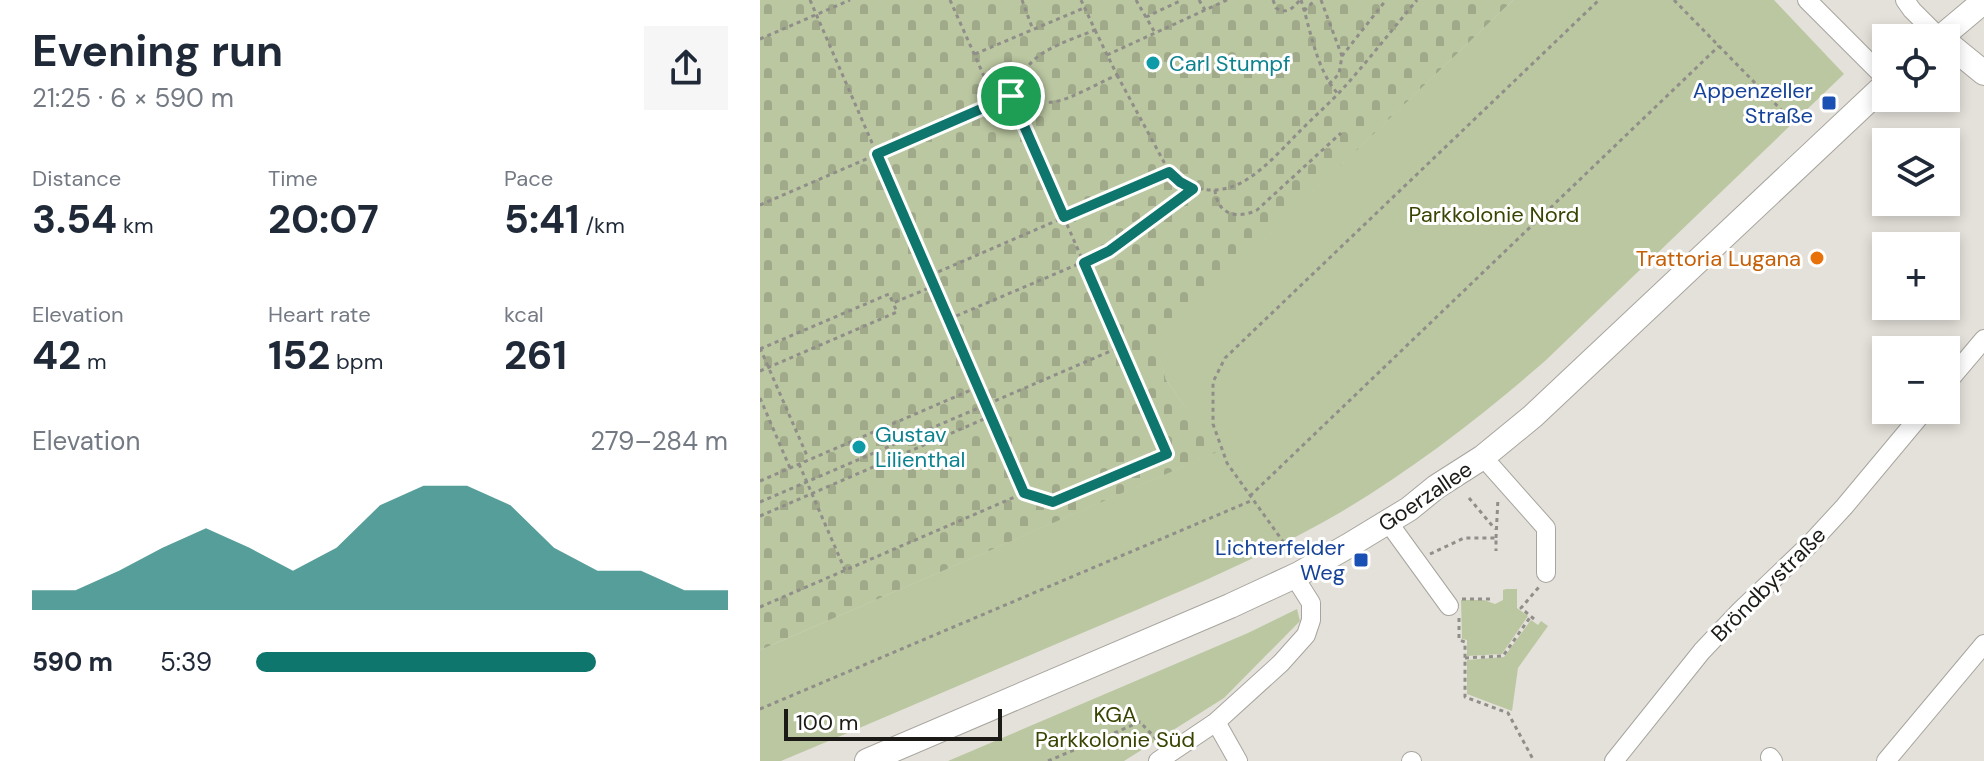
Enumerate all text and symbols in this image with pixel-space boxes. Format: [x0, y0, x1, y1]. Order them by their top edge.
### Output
text: Evening run [32, 22, 283, 80]
map controls [1872, 24, 1960, 424]
button: locate [1872, 24, 1960, 112]
button: share [644, 26, 728, 110]
place label: Carl Stumpf [1169, 49, 1291, 78]
marker: Carl Stumpf [1144, 54, 1162, 72]
pin [977, 62, 1045, 130]
icon: arrive [989, 74, 1033, 118]
place label: Appenzeller Straße [1693, 76, 1813, 130]
text: 21:25 · 6 × 590 m [32, 81, 234, 115]
marker: Appenzeller Straße [1820, 94, 1838, 112]
button: layers [1872, 128, 1960, 216]
text: Distance [32, 164, 121, 193]
text: Time [268, 164, 318, 193]
text: Pace [504, 164, 553, 193]
text: 3.54 [32, 193, 117, 245]
text: 20:07 [268, 193, 379, 245]
text: 5:41 [504, 193, 580, 245]
park label: Parkkolonie Nord [1409, 200, 1579, 229]
text: km [117, 211, 154, 240]
text: /km [580, 211, 625, 240]
button: + [1872, 232, 1960, 320]
place label: Trattoria Lugana [1636, 244, 1801, 273]
marker: Trattoria Lugana [1808, 249, 1826, 267]
text: Elevation [32, 300, 124, 329]
text: Heart rate [268, 300, 371, 329]
text: kcal [504, 300, 544, 329]
text: 42 [32, 329, 81, 381]
text: 152 [268, 329, 330, 381]
text: 261 [504, 329, 567, 381]
button: − [1872, 336, 1960, 424]
text: m [81, 347, 107, 376]
text: bpm [330, 347, 383, 376]
place label: Gustav Lilienthal [875, 420, 965, 474]
text: Elevation [32, 424, 140, 458]
text: 279–284 m [590, 424, 728, 458]
marker: Gustav Lilienthal [850, 438, 868, 456]
street label: Goerzallee [1373, 454, 1478, 538]
street label: Bröndbystraße [1705, 521, 1832, 648]
place label: Lichterfelder Weg [1215, 533, 1345, 587]
marker: Lichterfelder Weg [1352, 551, 1370, 569]
text: 590 m [32, 645, 113, 679]
text: 5:39 [160, 645, 212, 679]
park label: KGA Parkkolonie Süd [1035, 700, 1195, 754]
scale bar [784, 705, 1002, 741]
text: 100 m [796, 708, 858, 737]

